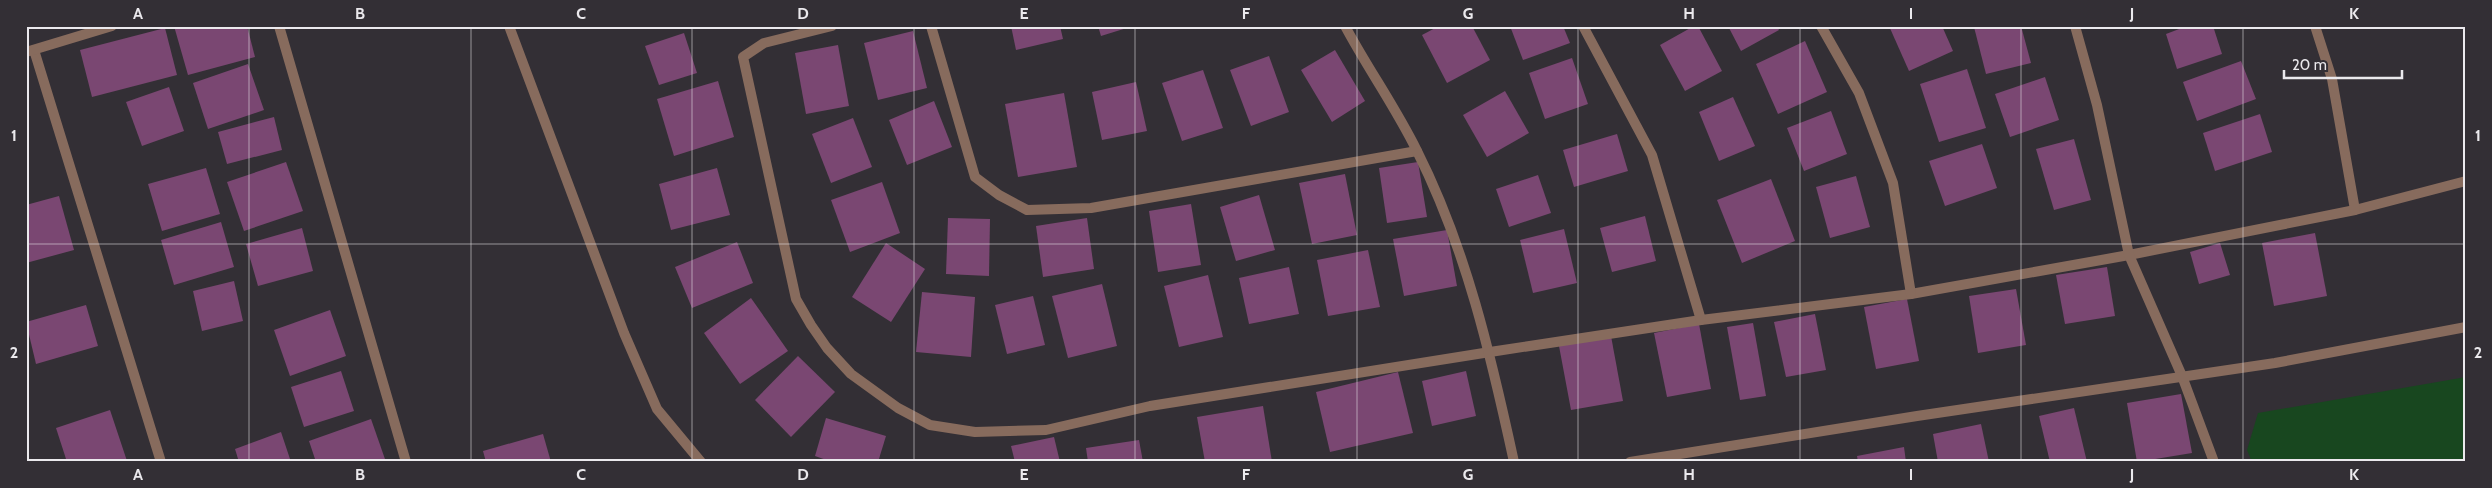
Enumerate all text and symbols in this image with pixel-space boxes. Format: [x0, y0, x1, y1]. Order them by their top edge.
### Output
text: A [133, 4, 143, 23]
text: B [355, 4, 365, 23]
text: C [576, 4, 586, 23]
text: D [797, 4, 809, 23]
text: E [1019, 4, 1029, 23]
text: F [1242, 4, 1251, 23]
text: G [1463, 4, 1473, 23]
text: H [1683, 4, 1695, 23]
text: I [1909, 4, 1913, 23]
text: J [2129, 4, 2134, 23]
text: K [2349, 4, 2359, 23]
scale bar [2284, 48, 2402, 80]
text: 20 m [2292, 56, 2327, 74]
text: 1 [11, 126, 17, 145]
text: 1 [2475, 126, 2481, 145]
text: 2 [10, 343, 18, 362]
text: 2 [2474, 343, 2482, 362]
text: A [133, 465, 143, 484]
text: B [355, 465, 365, 484]
text: C [576, 465, 586, 484]
text: D [797, 465, 809, 484]
text: E [1019, 465, 1029, 484]
text: F [1242, 465, 1251, 484]
text: G [1463, 465, 1473, 484]
text: H [1683, 465, 1695, 484]
text: I [1909, 465, 1913, 484]
text: J [2129, 465, 2134, 484]
text: K [2349, 465, 2359, 484]

